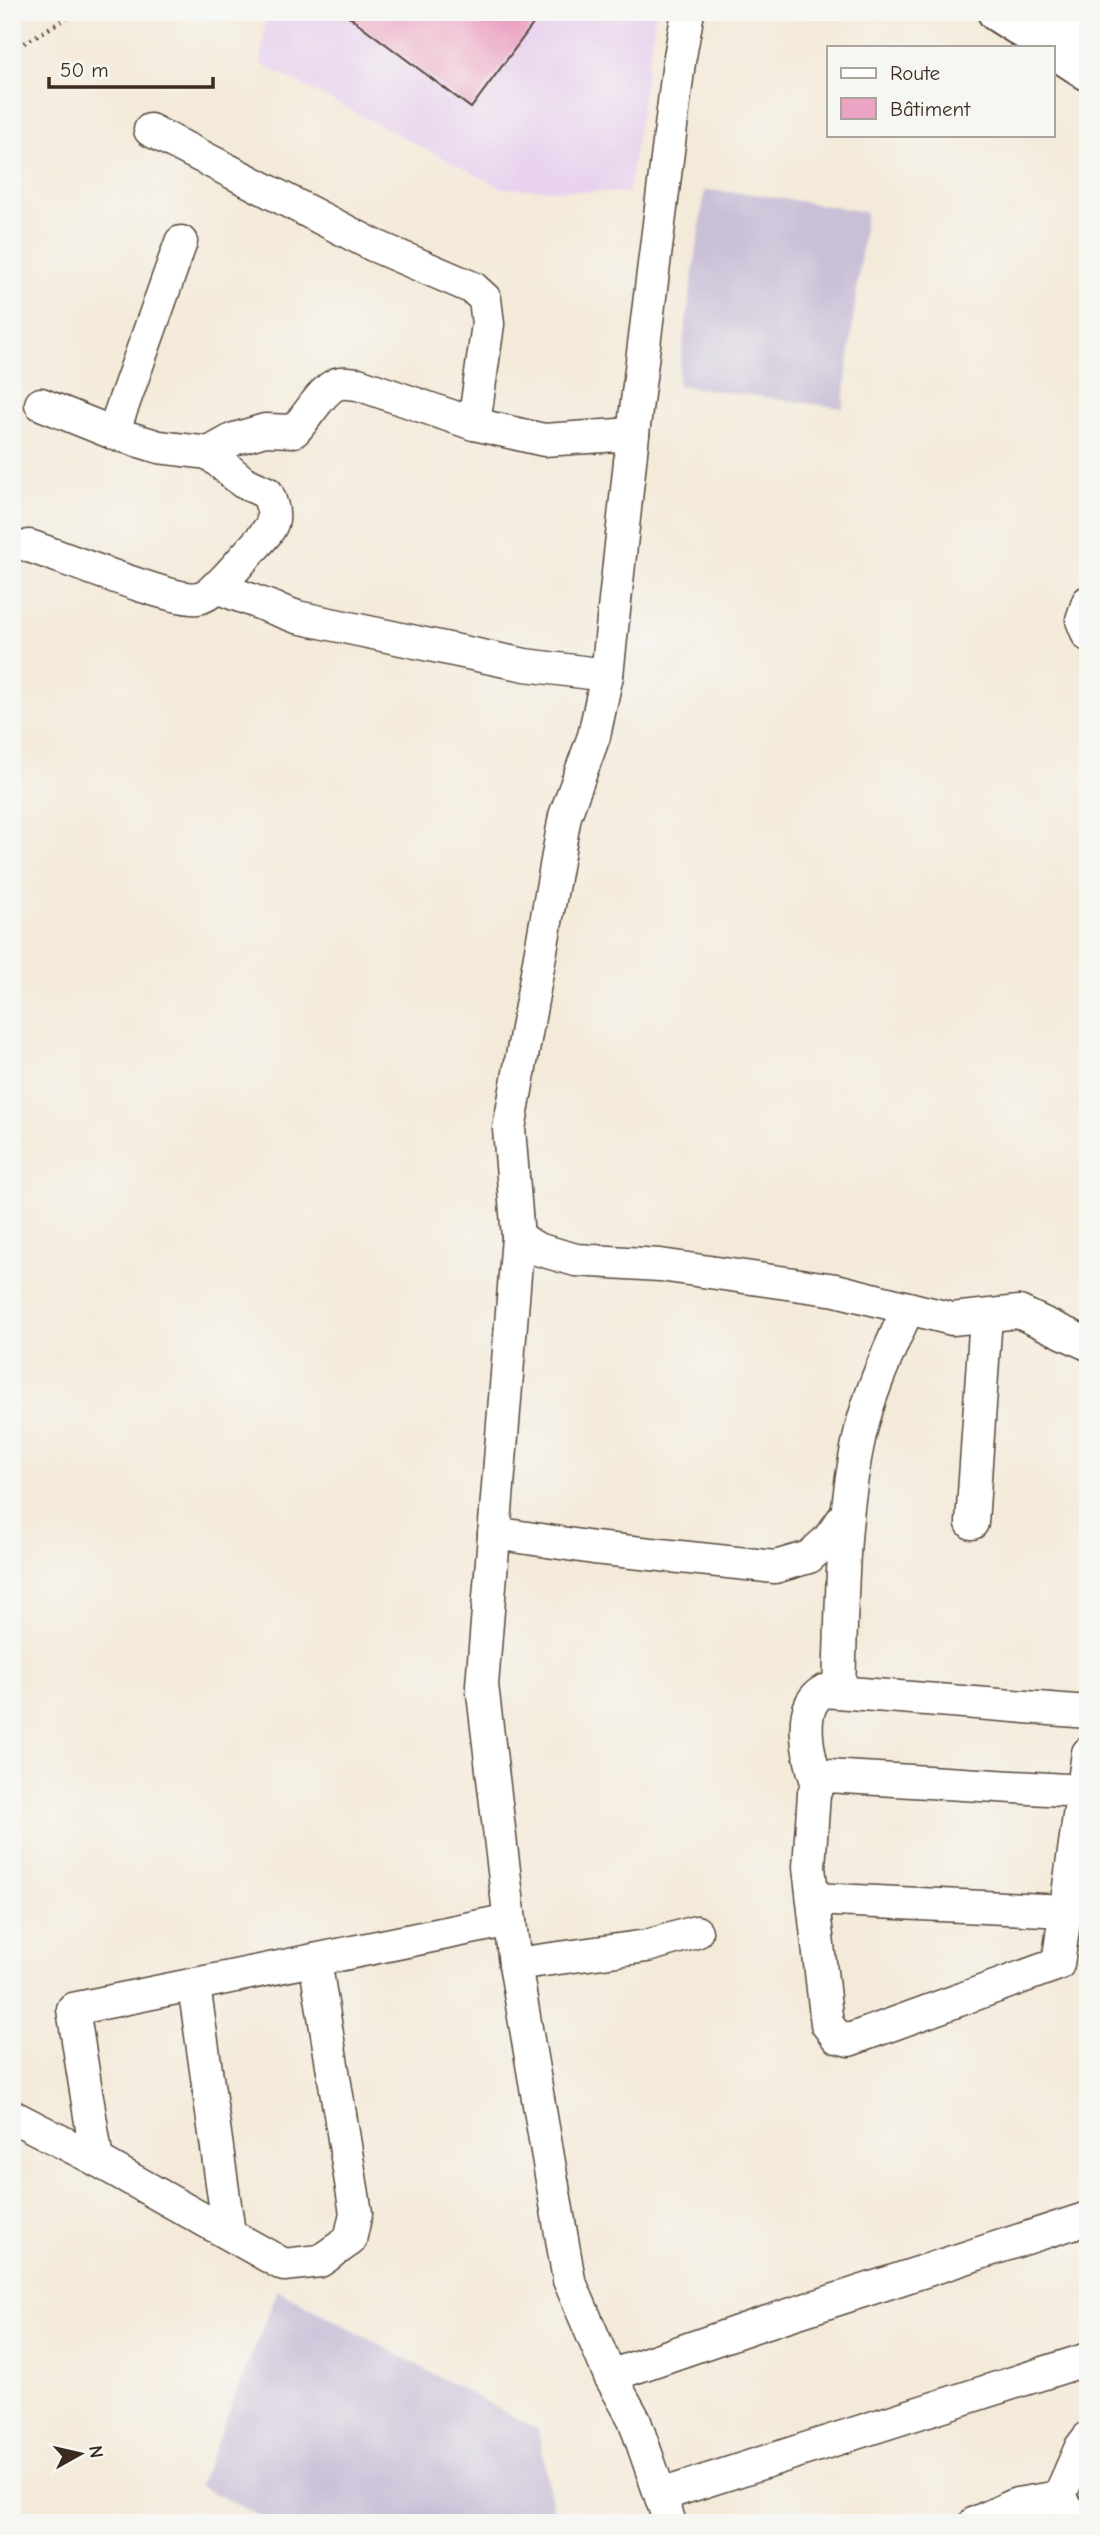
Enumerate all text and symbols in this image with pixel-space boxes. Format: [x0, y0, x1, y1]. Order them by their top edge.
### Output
scale bar [49, 46, 214, 90]
legend [827, 46, 1054, 136]
text: 50 m [60, 58, 109, 82]
text: Route [890, 61, 940, 85]
text: Bâtiment [890, 97, 971, 121]
north arrow [46, 2420, 116, 2490]
text: N [84, 2444, 108, 2459]

